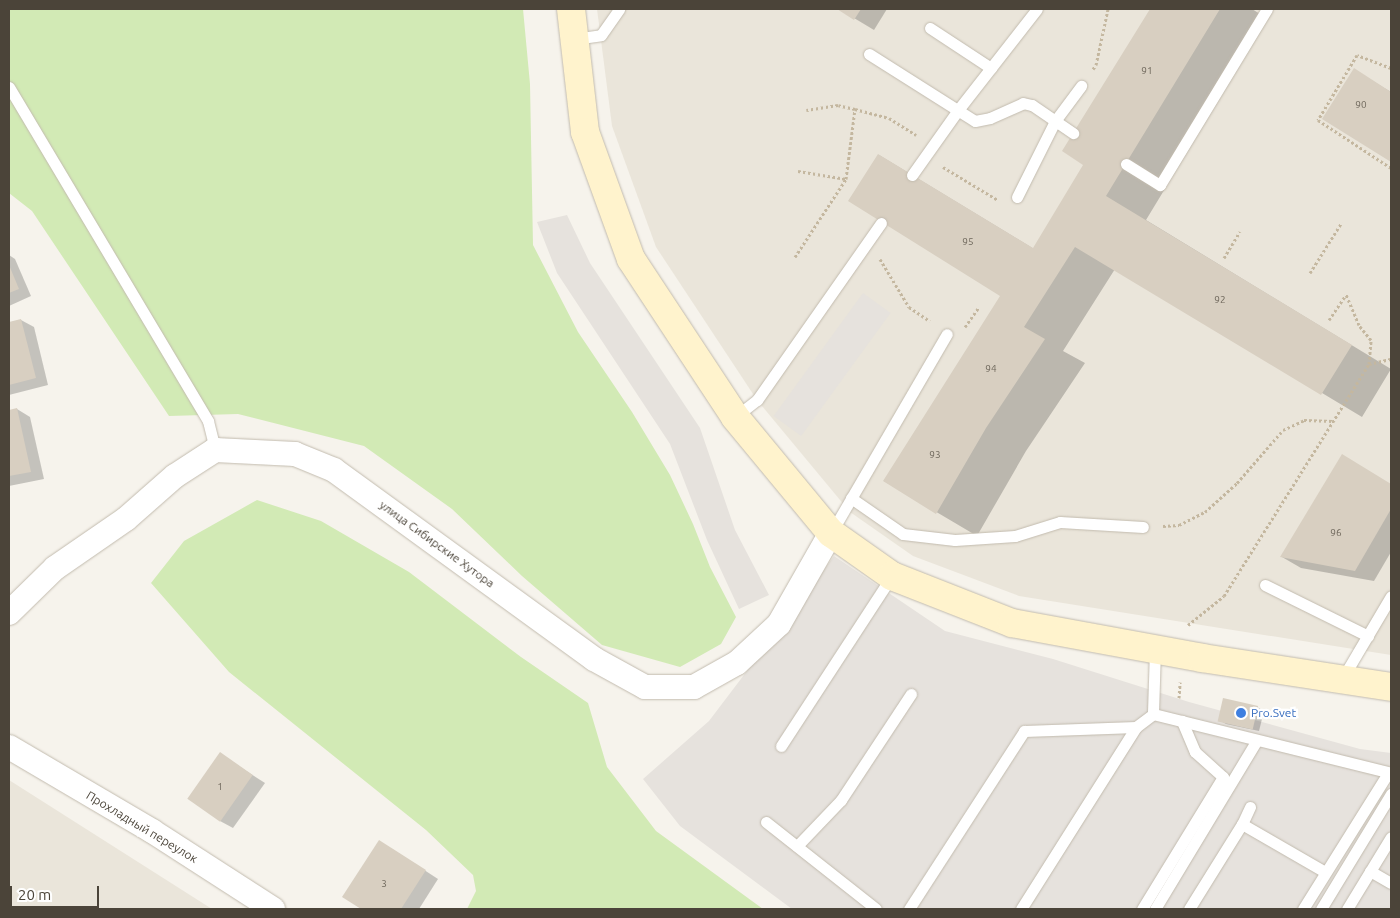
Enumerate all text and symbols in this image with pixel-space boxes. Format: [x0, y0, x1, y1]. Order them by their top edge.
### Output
house number: 91 [1141, 65, 1153, 77]
house number: 90 [1355, 99, 1367, 111]
house number: 95 [962, 236, 974, 248]
house number: 92 [1214, 294, 1226, 306]
house number: 94 [985, 363, 997, 375]
house number: 93 [929, 449, 941, 461]
street label: улица Сибирские Хутора [377, 498, 497, 590]
house number: 96 [1330, 527, 1342, 539]
place label: Pro.Svet [1251, 706, 1296, 720]
marker: Pro.Svet [1235, 707, 1247, 719]
house number: 1 [217, 781, 223, 793]
street label: Прохладный переулок [84, 788, 200, 866]
scale bar [12, 876, 101, 908]
house number: 3 [381, 878, 387, 890]
text: 20 m [18, 886, 51, 903]

